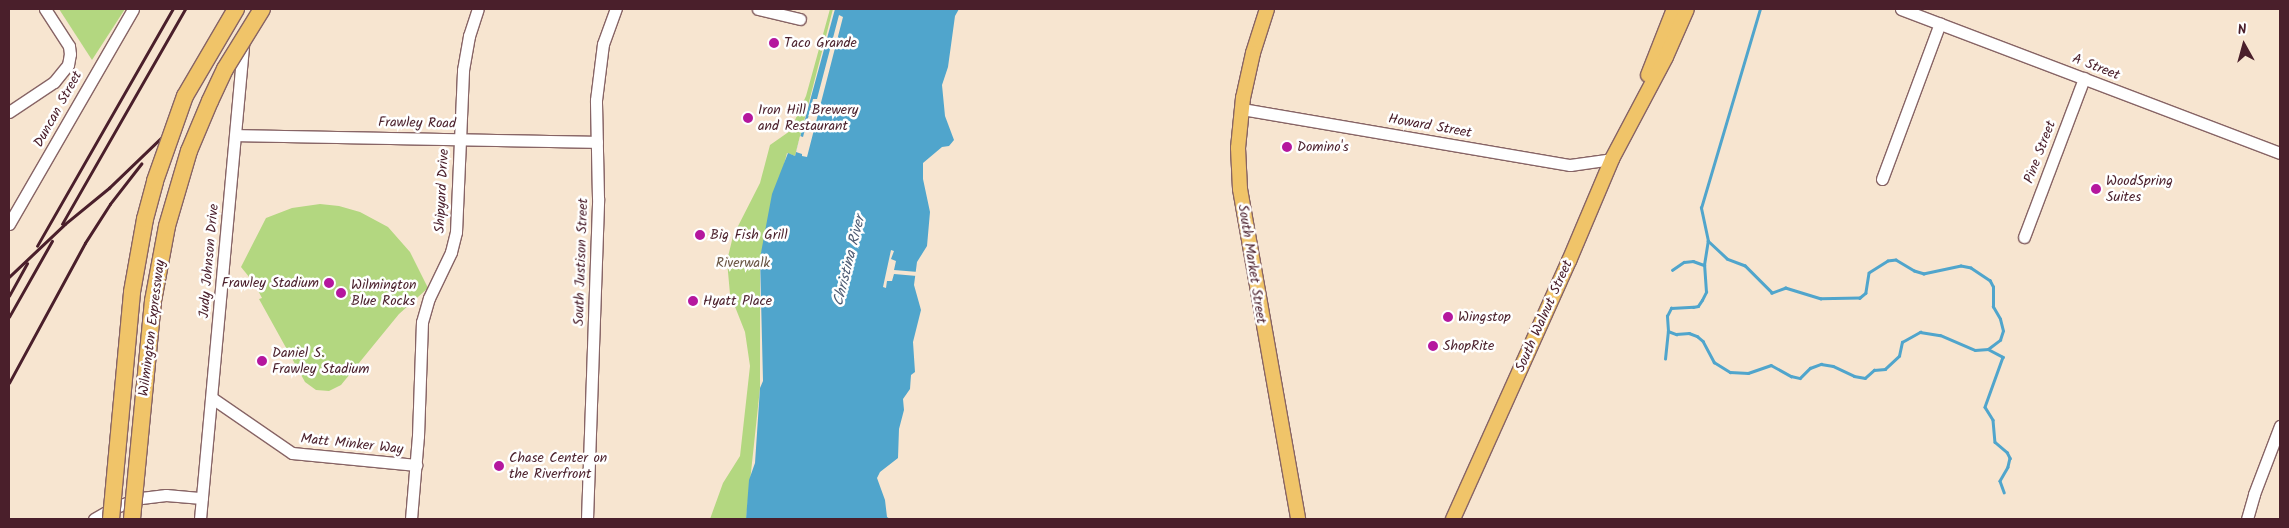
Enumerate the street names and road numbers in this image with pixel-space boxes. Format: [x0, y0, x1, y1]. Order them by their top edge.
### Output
street label: A Street [2070, 50, 2122, 84]
street label: Duncan Street [30, 68, 86, 150]
street label: Howard Street [1387, 110, 1473, 142]
street label: Frawley Road [378, 114, 456, 132]
street label: Pine Street [2020, 118, 2060, 186]
street label: Shipyard Drive [431, 148, 453, 234]
street label: South Justison Street [570, 198, 592, 326]
street label: Judy Johnson Drive [196, 203, 222, 319]
street label: South Market Street [1234, 203, 1270, 325]
street label: South Walnut Street [1512, 257, 1576, 375]
street label: Wilmington Expressway [135, 259, 169, 397]
street label: Matt Minker Way [300, 430, 404, 458]

